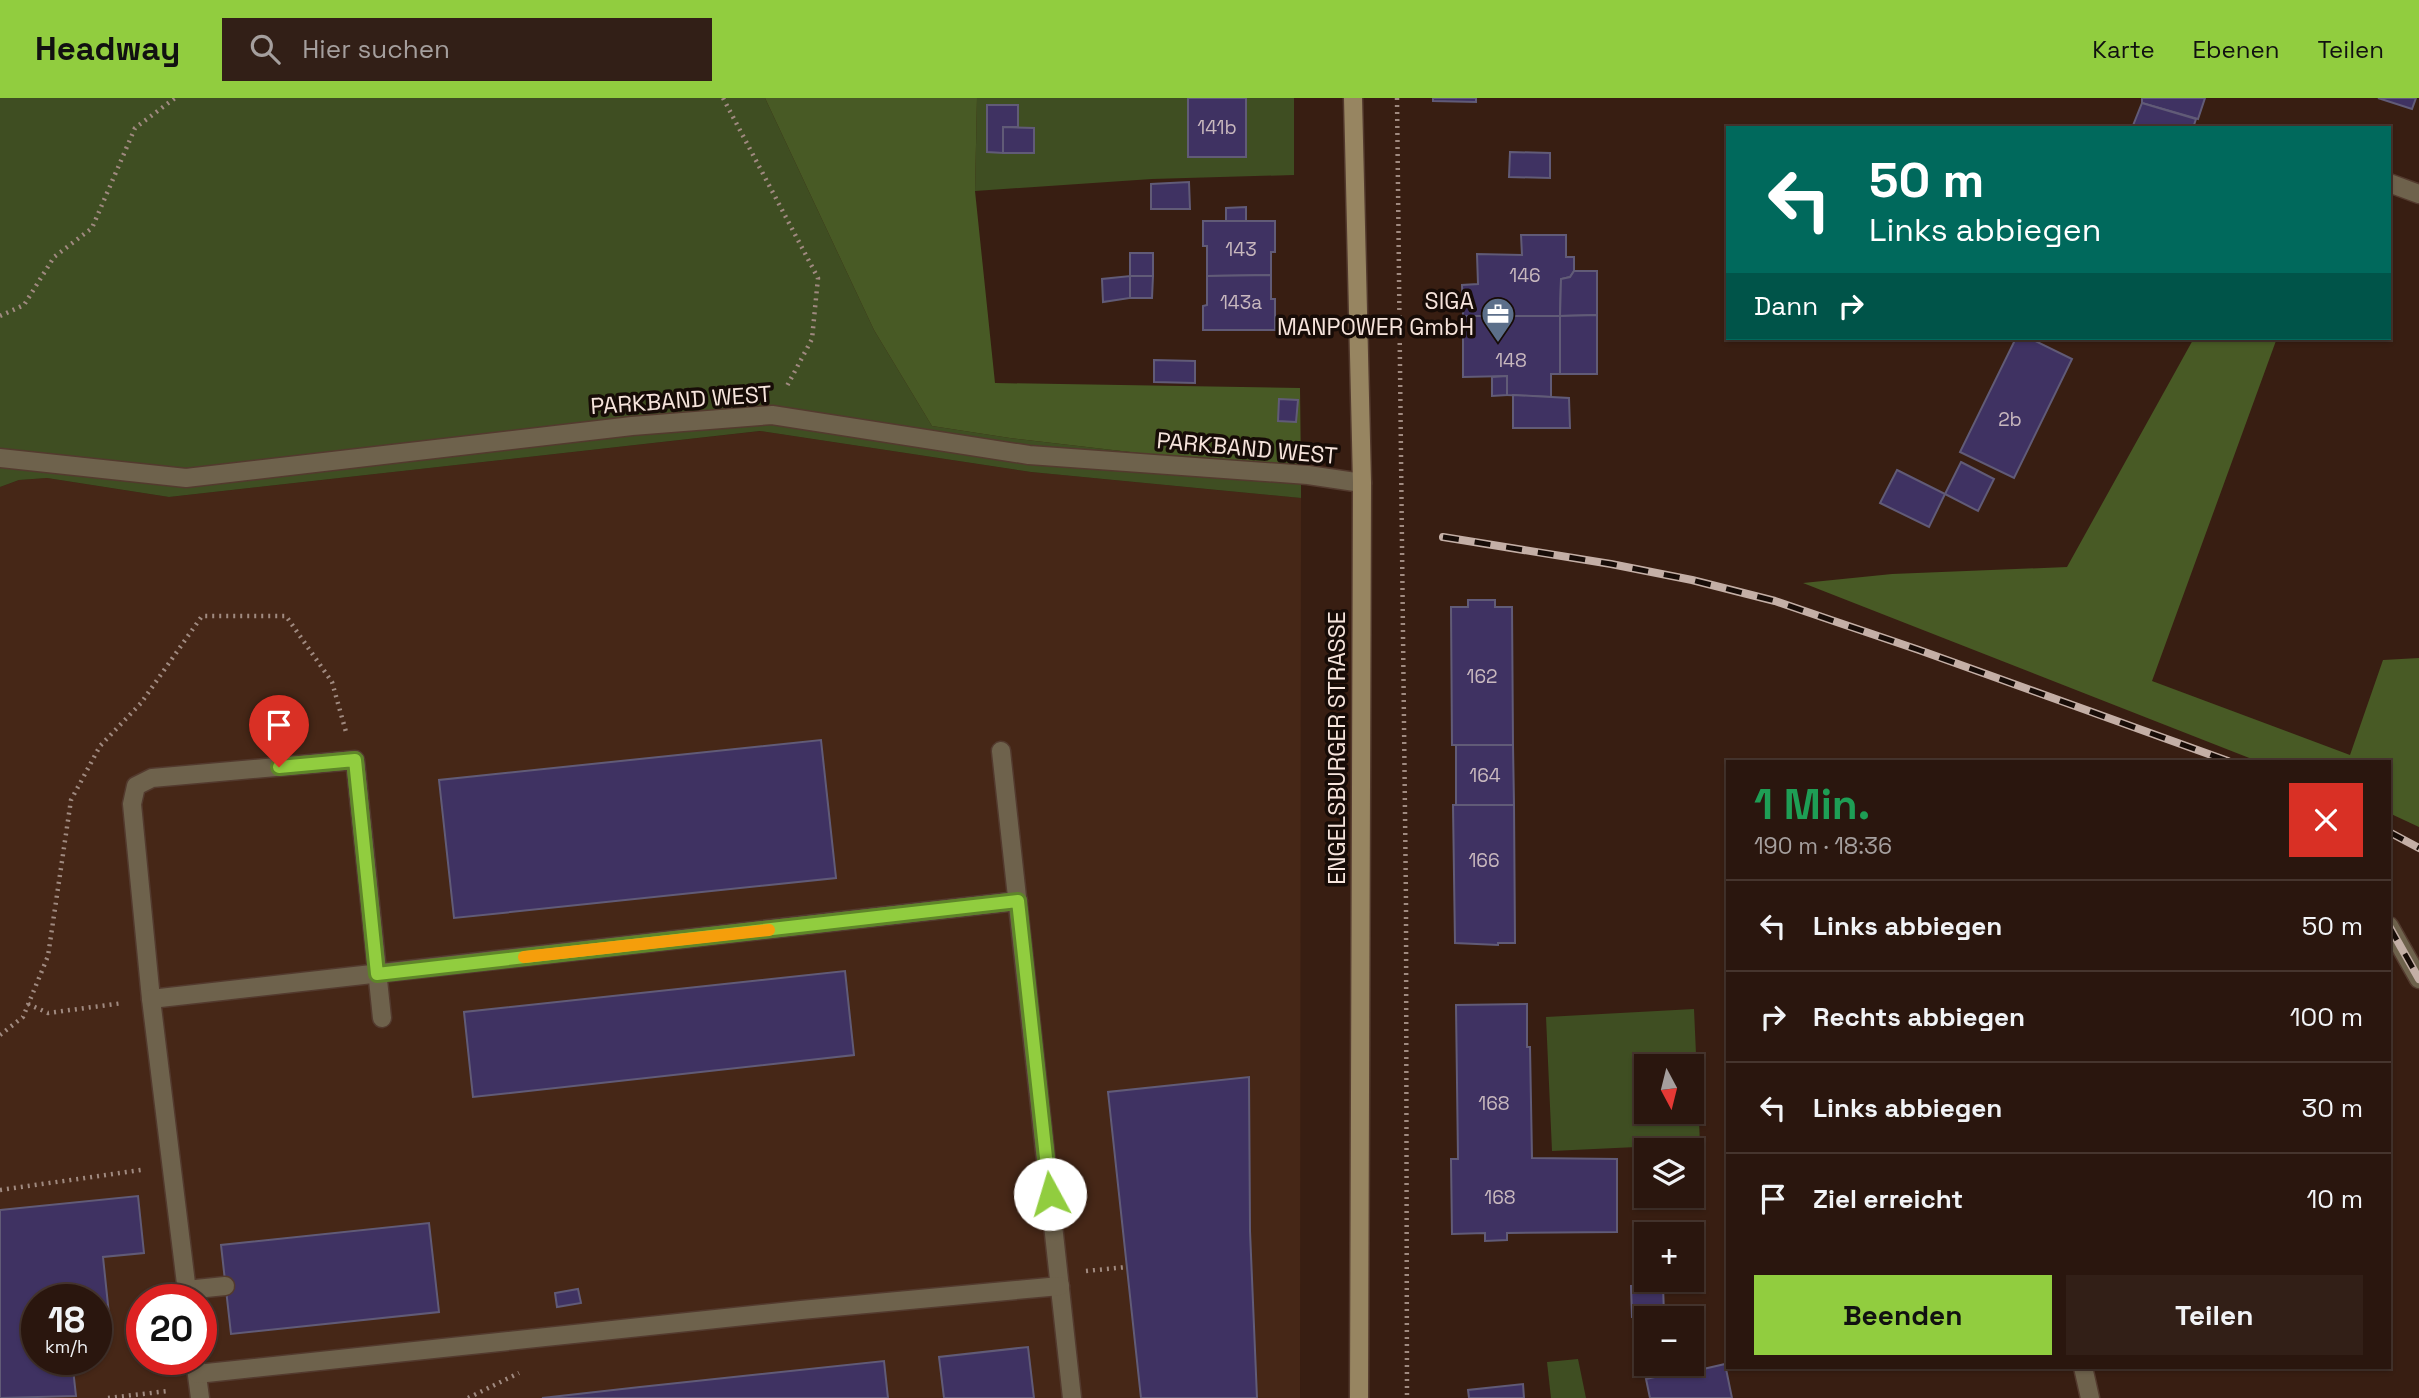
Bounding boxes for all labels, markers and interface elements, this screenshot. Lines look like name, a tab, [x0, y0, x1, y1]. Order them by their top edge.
search box	[222, 18, 712, 81]
text: Headway	[35, 28, 180, 70]
icon: search	[246, 30, 284, 68]
text: Hier suchen	[302, 32, 450, 66]
text: Karte	[2092, 34, 2155, 65]
text: Ebenen	[2193, 34, 2279, 65]
text: Teilen	[2317, 34, 2384, 65]
house number: 141b	[1197, 115, 1237, 140]
text: 50 m	[1869, 149, 1984, 211]
icon: left	[1754, 154, 1845, 245]
text: Links abbiegen	[1869, 210, 2101, 250]
house number: 143	[1225, 237, 1257, 262]
house number: 146	[1509, 263, 1541, 288]
place label: SIGA MANPOWER GmbH	[1277, 286, 1474, 342]
icon: right	[1832, 287, 1870, 325]
text: Dann	[1754, 289, 1818, 323]
house number: 143a	[1220, 290, 1262, 315]
office icon: SIGA MANPOWER GmbH	[1479, 295, 1517, 344]
house number: 148	[1495, 348, 1527, 373]
street label: PARKBAND WEST	[589, 379, 773, 421]
house number: 2b	[1998, 407, 2022, 432]
street label: PARKBAND WEST	[1155, 425, 1339, 471]
street label: ENGELSBURGER STRASSE	[1322, 611, 1352, 885]
house number: 162	[1467, 664, 1497, 689]
pin	[249, 695, 309, 767]
icon: arrive	[260, 706, 298, 744]
house number: 164	[1469, 763, 1501, 788]
text: 1 Min.	[1754, 778, 1870, 831]
button: close	[2289, 783, 2363, 857]
text: 190 m · 18:36	[1754, 831, 1892, 861]
house number: 166	[1468, 848, 1500, 873]
icon: left	[1754, 907, 1792, 945]
text: Links abbiegen	[1813, 909, 2002, 943]
text: 50 m	[2302, 909, 2363, 943]
icon: right	[1754, 998, 1792, 1036]
text: Rechts abbiegen	[1813, 1000, 2025, 1034]
text: 100 m	[2290, 1000, 2363, 1034]
north arrow	[1634, 1054, 1704, 1124]
map controls	[1634, 1054, 1704, 1376]
icon: left	[1754, 1089, 1792, 1127]
house number: 168	[1478, 1091, 1510, 1116]
text: Links abbiegen	[1813, 1091, 2002, 1125]
text: 30 m	[2302, 1091, 2363, 1125]
button: layers	[1634, 1138, 1704, 1208]
position arrow	[1013, 1157, 1087, 1231]
icon: arrive	[1754, 1180, 1792, 1218]
text: Ziel erreicht	[1813, 1182, 1963, 1216]
text: 10 m	[2306, 1182, 2363, 1216]
house number: 168	[1484, 1185, 1516, 1210]
button: +	[1634, 1222, 1704, 1292]
button: Beenden	[1754, 1275, 2052, 1355]
button: Teilen	[2066, 1275, 2363, 1355]
speed limit sign: 20	[126, 1284, 217, 1375]
text: 18	[48, 1298, 85, 1342]
button: −	[1634, 1306, 1704, 1376]
text: km/h	[45, 1335, 88, 1358]

